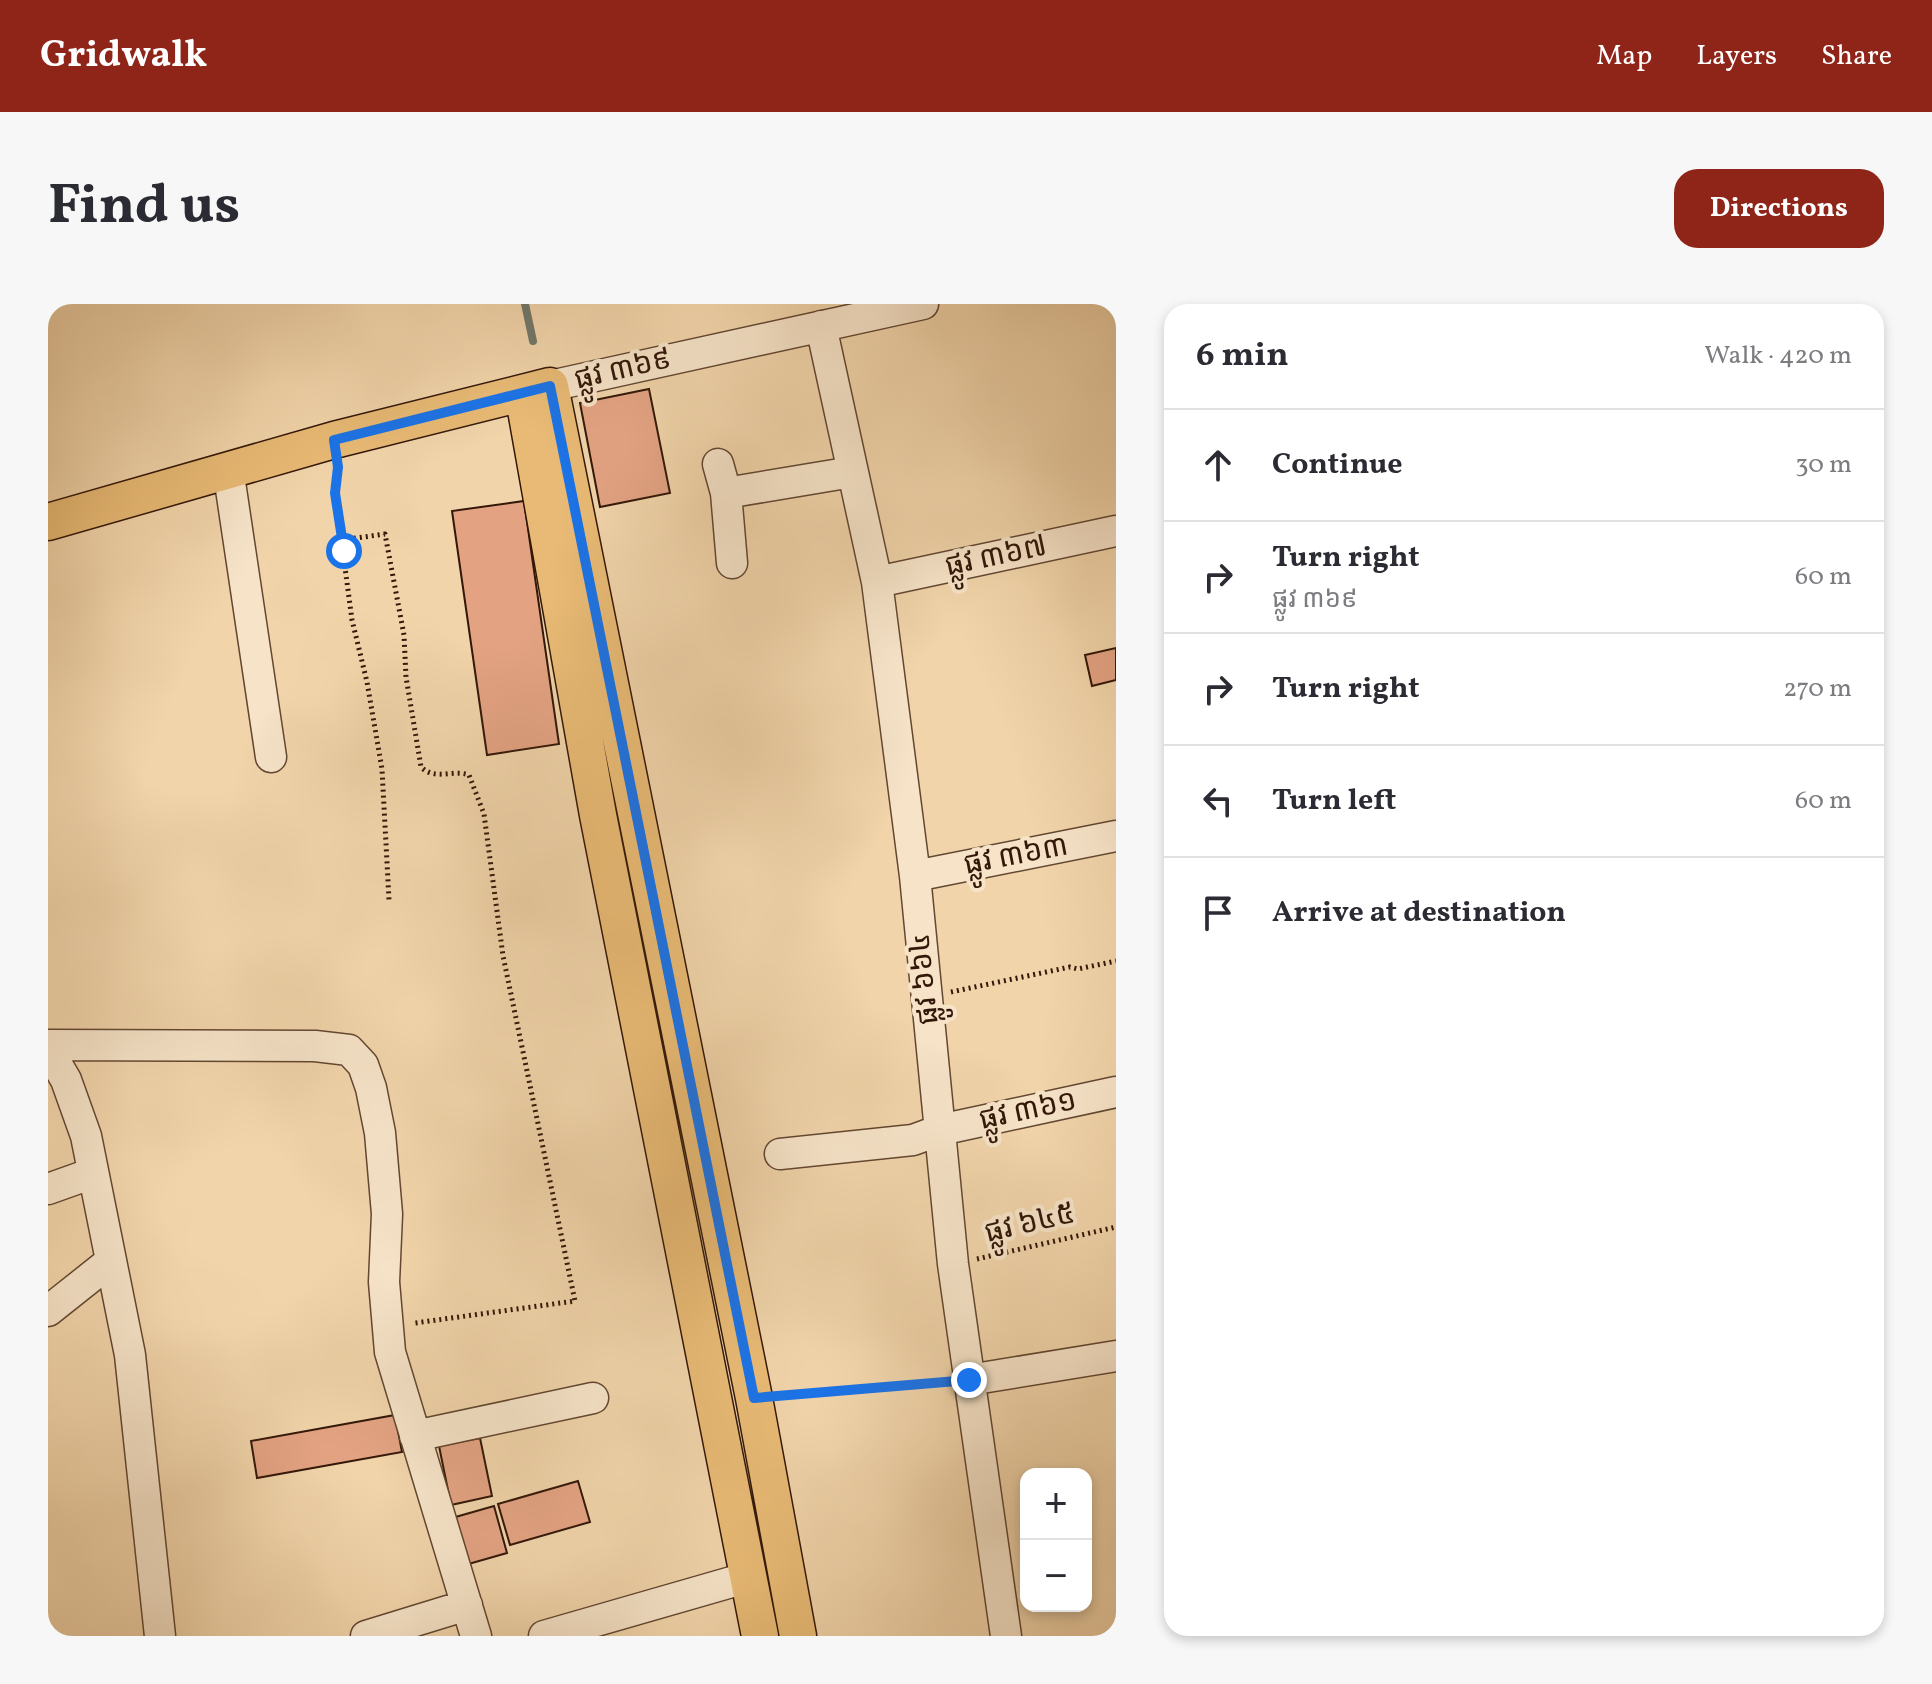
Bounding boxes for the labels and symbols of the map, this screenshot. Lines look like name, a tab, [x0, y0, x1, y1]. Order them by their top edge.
street label: ផ្លូវ ៣៦៩	[570, 338, 676, 404]
street label: ផ្លូវ ៣៦៧	[941, 526, 1051, 591]
route start	[326, 533, 362, 569]
street label: ផ្លូវ ៣៦៣	[960, 825, 1072, 890]
street label: ផ្លូវ ៦៦៤	[899, 931, 954, 1027]
street label: ផ្លូវ ៣៦១	[975, 1080, 1081, 1145]
street label: ផ្លូវ ៦៤៥	[980, 1193, 1080, 1258]
route end	[951, 1362, 987, 1398]

